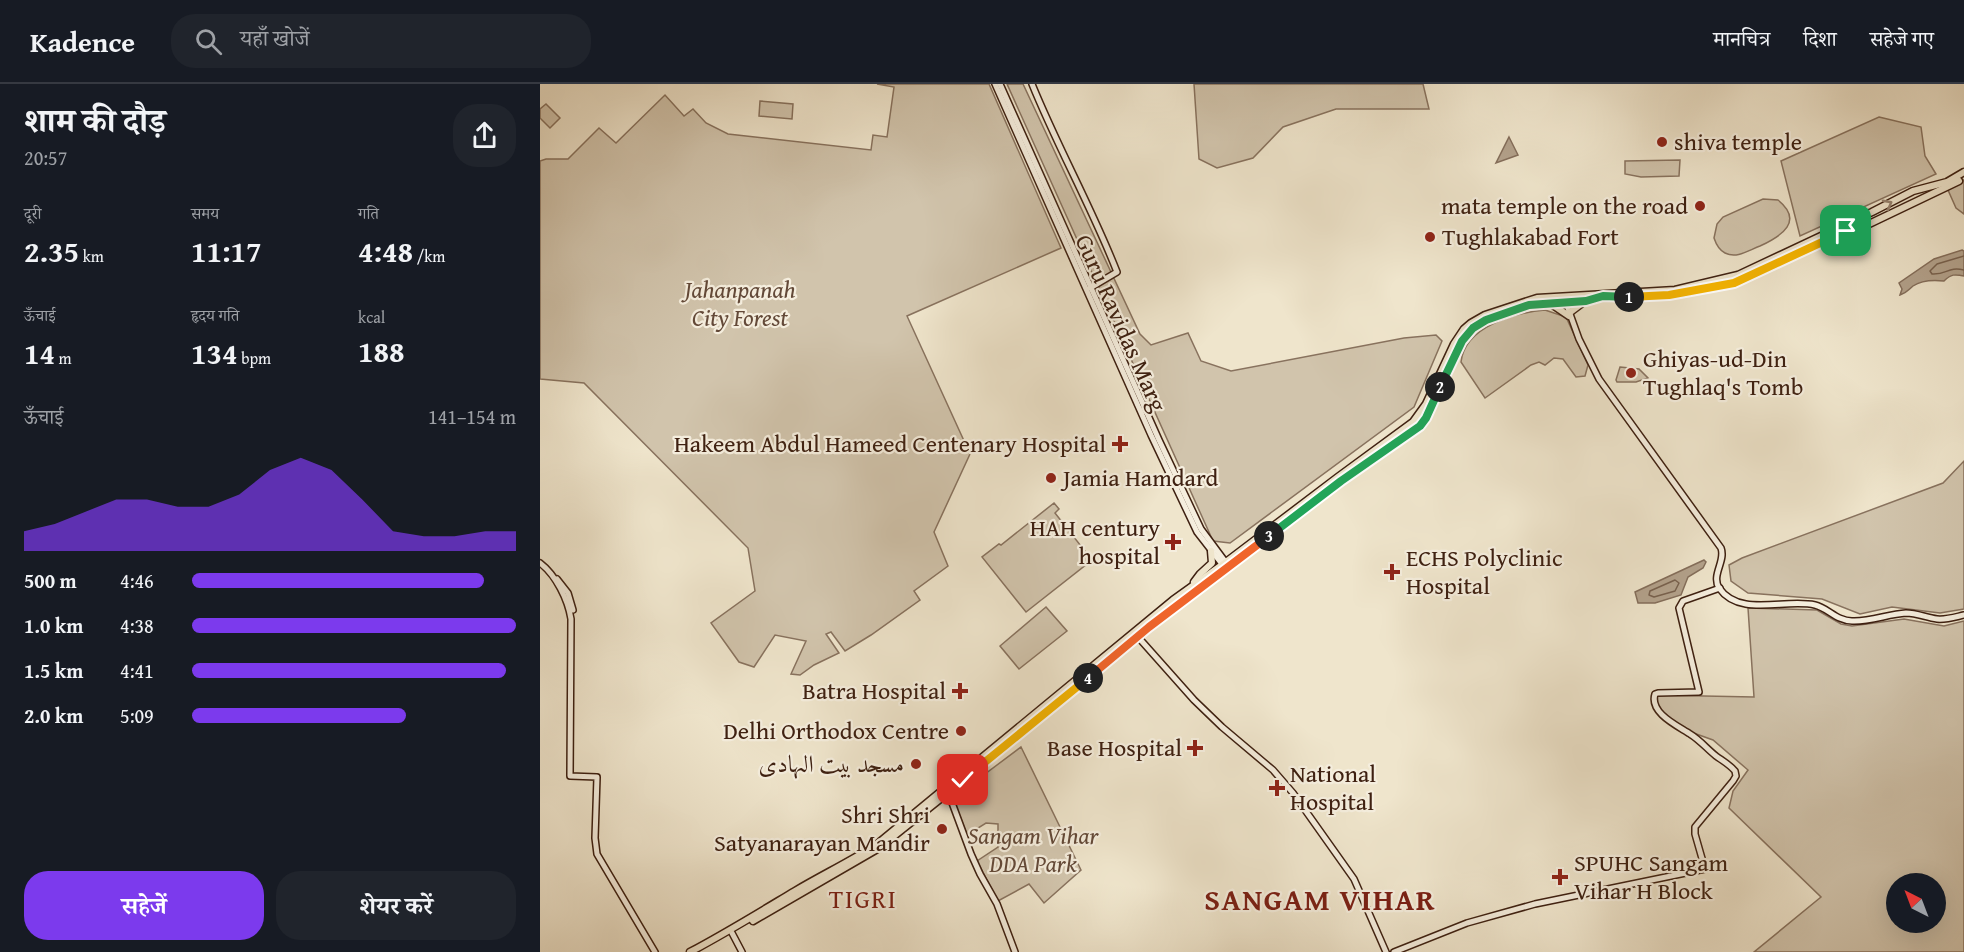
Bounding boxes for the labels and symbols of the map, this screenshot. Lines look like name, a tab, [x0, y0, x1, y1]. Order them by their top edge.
place label: shiva temple	[1674, 124, 1802, 159]
marker: shiva temple	[1655, 135, 1669, 149]
place label: mata temple on the road	[1441, 188, 1688, 223]
marker: mata temple on the road	[1693, 199, 1707, 213]
one-way arrow	[1881, 200, 1892, 211]
pin	[1820, 205, 1871, 256]
place label: Tughlakabad Fort	[1442, 219, 1619, 254]
street label: Guru Ravidas Marg	[1067, 229, 1176, 417]
marker: Tughlakabad Fort	[1423, 230, 1437, 244]
park label: Jahanpanah City Forest	[680, 272, 796, 335]
pin: 1	[1614, 282, 1644, 312]
place label: Ghiyas-ud-Din Tughlaq's Tomb	[1643, 341, 1803, 404]
marker: Ghiyas-ud-Din Tughlaq's Tomb	[1624, 366, 1638, 380]
pin: 2	[1425, 372, 1455, 402]
place label: Hakeem Abdul Hameed Centenary Hospital	[674, 426, 1106, 461]
marker: Hakeem Abdul Hameed Centenary Hospital	[1111, 435, 1129, 453]
place label: Jamia Hamdard	[1060, 460, 1219, 495]
marker: Jamia Hamdard	[1044, 471, 1058, 485]
place label: HAH century hospital	[1030, 510, 1160, 573]
pin: 3	[1254, 521, 1284, 551]
marker: HAH century hospital	[1164, 533, 1182, 551]
place label: ECHS Polyclinic Hospital	[1406, 540, 1563, 603]
marker: ECHS Polyclinic Hospital	[1383, 563, 1401, 581]
pin: 4	[1073, 663, 1103, 693]
place label: Batra Hospital	[802, 673, 946, 708]
marker: Batra Hospital	[951, 682, 969, 700]
place label: Delhi Orthodox Centre	[723, 713, 949, 748]
marker: Delhi Orthodox Centre	[954, 724, 968, 738]
place label: Base Hospital	[1047, 730, 1182, 765]
marker: Base Hospital	[1186, 739, 1204, 757]
place label: مسجد بیت الہادی	[759, 746, 904, 781]
pin	[937, 754, 988, 805]
place label: National Hospital	[1290, 756, 1376, 819]
marker: مسجد بیت الہادی	[909, 757, 923, 771]
marker: National Hospital	[1268, 779, 1286, 797]
place label: Shri Shri Satyanarayan Mandir	[714, 797, 930, 860]
park label: Sangam Vihar DDA Park	[968, 818, 1100, 881]
marker: Shri Shri Satyanarayan Mandir	[935, 822, 949, 836]
place label: SPUHC Sangam Vihar H Block	[1574, 845, 1729, 908]
marker: SPUHC Sangam Vihar H Block	[1551, 868, 1569, 886]
north arrow	[1886, 873, 1946, 933]
district label: SANGAM VIHAR	[1204, 877, 1436, 921]
district label: TIGRI	[829, 879, 897, 918]

